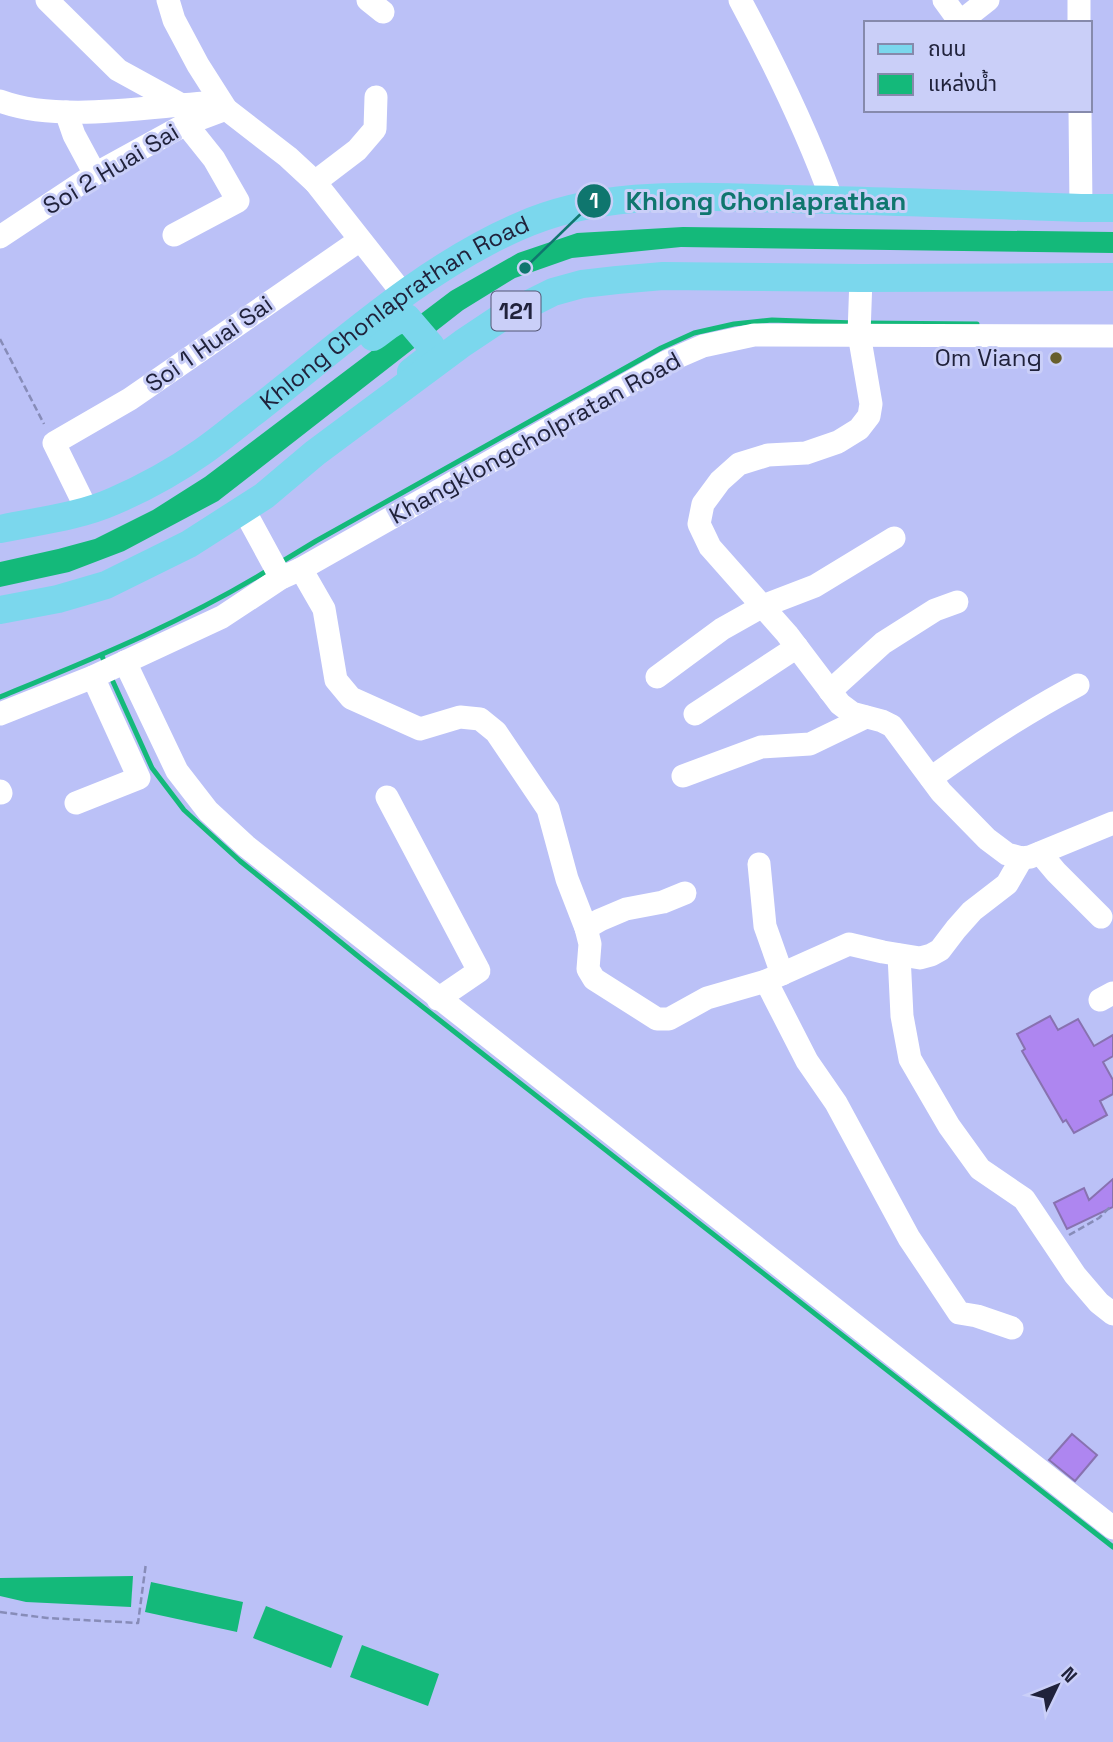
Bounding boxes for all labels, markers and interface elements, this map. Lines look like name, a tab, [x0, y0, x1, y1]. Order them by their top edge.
legend	[864, 21, 1092, 112]
text: ถนน	[928, 35, 966, 62]
text: แหล่งน้ำ	[928, 69, 997, 97]
street label: Soi 2 Huai Sai	[37, 116, 184, 221]
callout: Khlong Chonlaprathan	[577, 177, 920, 224]
text: Khlong Chonlaprathan	[626, 184, 906, 218]
text: 1	[589, 187, 599, 214]
street label: Khlong Chonlaprathan Road	[253, 208, 534, 417]
street label: Soi 1 Huai Sai	[139, 288, 278, 399]
road number: 121	[491, 292, 540, 330]
place label: Om Viang	[935, 342, 1042, 373]
street label: Khangklongcholpratan Road	[384, 344, 686, 531]
marker: Om Viang	[1048, 350, 1064, 366]
north arrow	[1022, 1651, 1092, 1721]
text: N	[1056, 1662, 1083, 1688]

